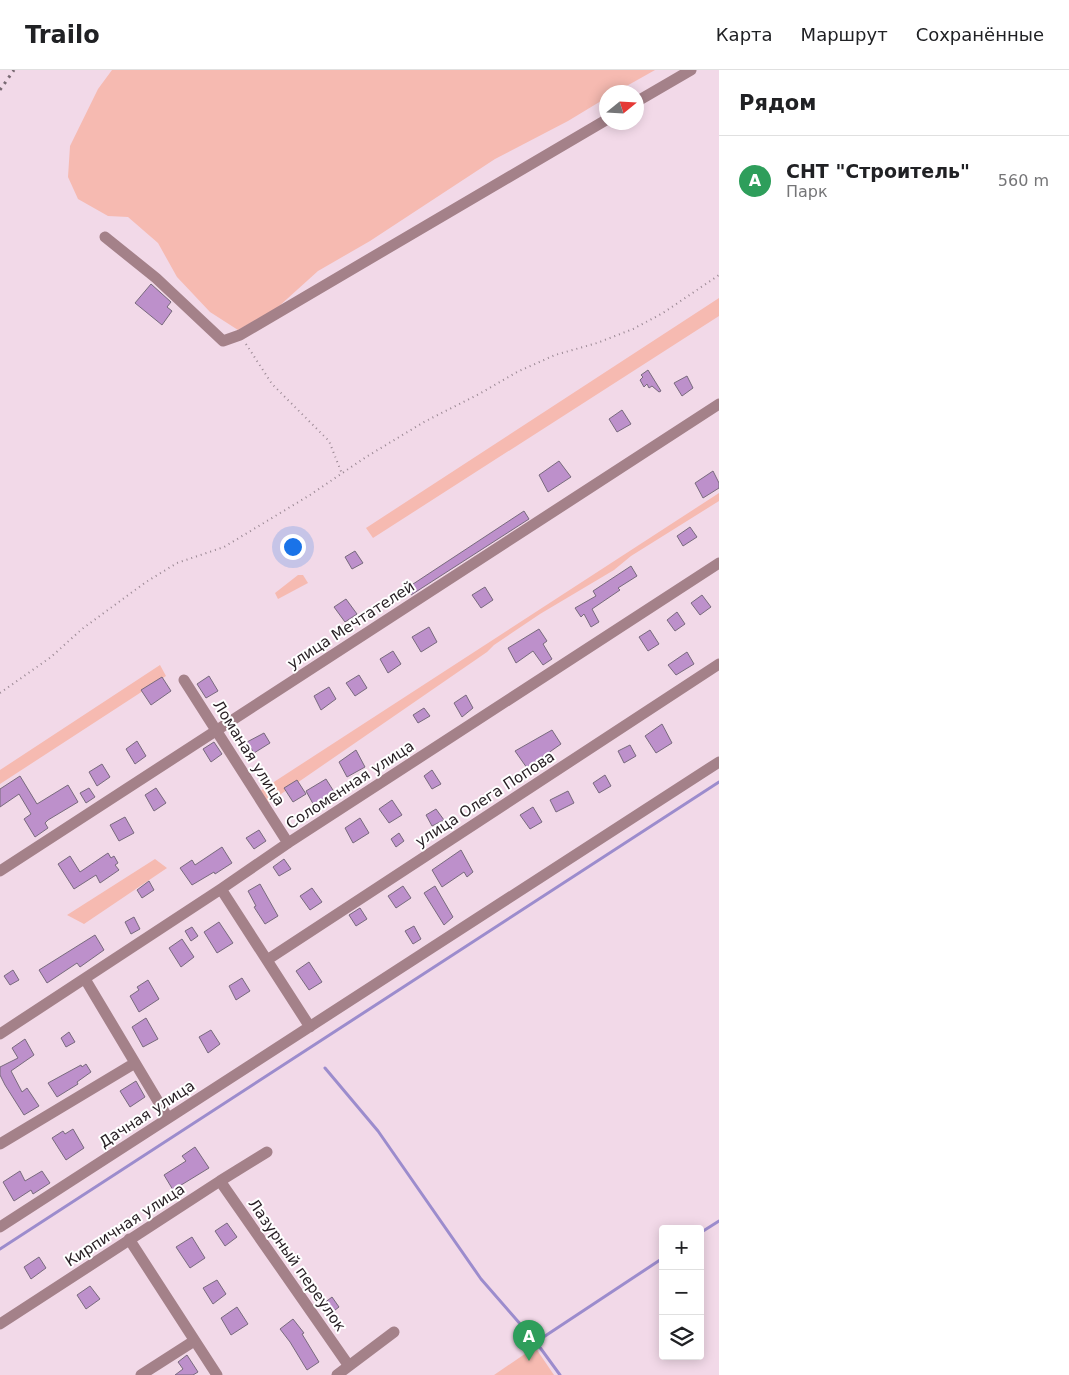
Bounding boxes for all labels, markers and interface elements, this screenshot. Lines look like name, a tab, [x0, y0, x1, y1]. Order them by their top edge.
text: Trailo	[25, 21, 100, 49]
text: Карта	[716, 24, 773, 45]
text: Маршрут	[801, 24, 888, 45]
text: Сохранённые	[916, 24, 1044, 45]
north arrow	[599, 85, 644, 130]
text: Рядом	[739, 91, 816, 115]
text: СНТ "Строитель"	[786, 160, 970, 182]
text: A	[749, 171, 761, 190]
text: 560 m	[998, 171, 1049, 190]
text: Парк	[786, 182, 828, 201]
your location	[280, 534, 306, 560]
street label: улица Мечтателей	[284, 577, 418, 673]
street label: Ломаная улица	[209, 697, 289, 809]
street label: Соломенная улица	[283, 737, 417, 833]
street label: улица Олега Попова	[412, 747, 558, 851]
street label: Дачная улица	[96, 1076, 198, 1152]
street label: Кирпичная улица	[62, 1180, 188, 1270]
street label: Лазурный переулок	[244, 1195, 350, 1335]
map controls	[659, 1225, 704, 1360]
button: +	[659, 1225, 704, 1270]
button: −	[659, 1270, 704, 1315]
button: layers	[659, 1315, 704, 1360]
pin: A	[513, 1320, 545, 1361]

